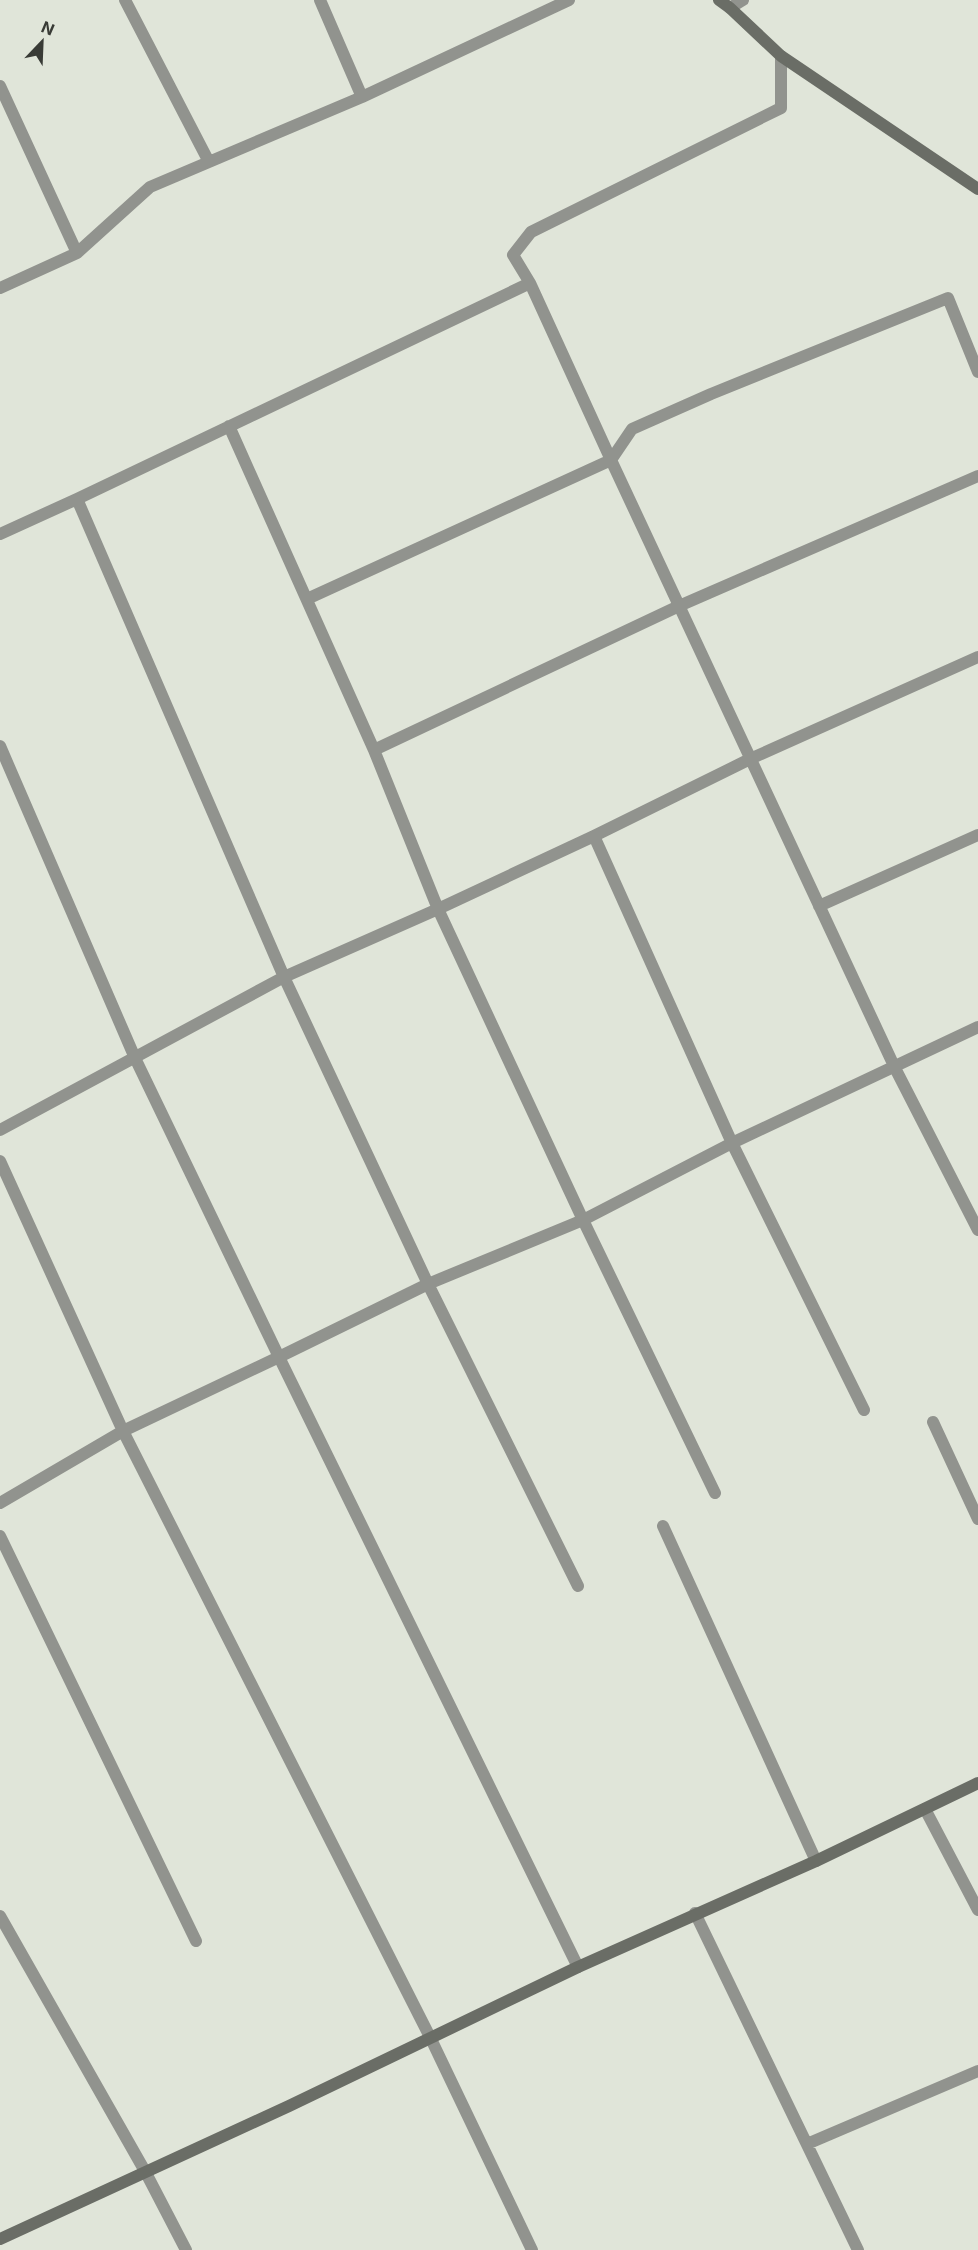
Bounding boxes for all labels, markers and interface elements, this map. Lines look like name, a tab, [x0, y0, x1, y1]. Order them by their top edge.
north arrow	[12, 12, 72, 72]
text: N	[38, 17, 57, 40]

